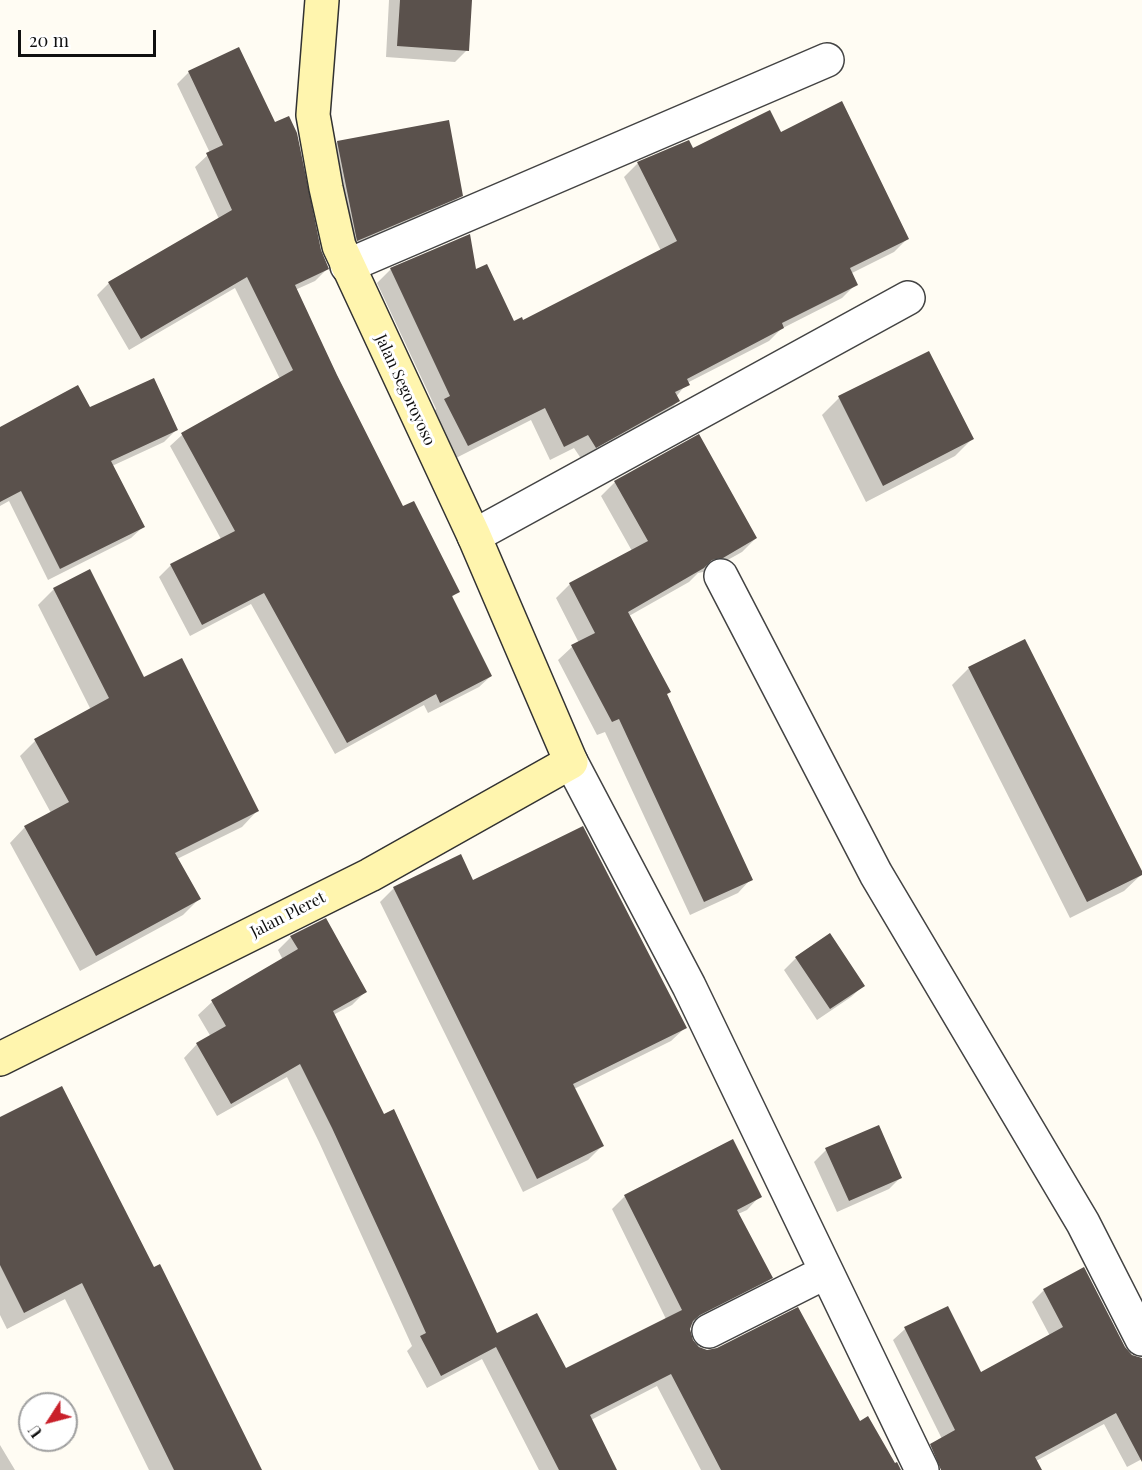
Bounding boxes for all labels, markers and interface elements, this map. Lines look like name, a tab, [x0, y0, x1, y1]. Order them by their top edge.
scale bar	[21, 18, 159, 56]
text: 20 m	[29, 28, 69, 52]
street label: Jalan Segoroyoso	[371, 331, 439, 449]
street label: Jalan Pleret	[247, 888, 329, 942]
north arrow	[18, 1392, 78, 1452]
text: U	[23, 1421, 46, 1442]

